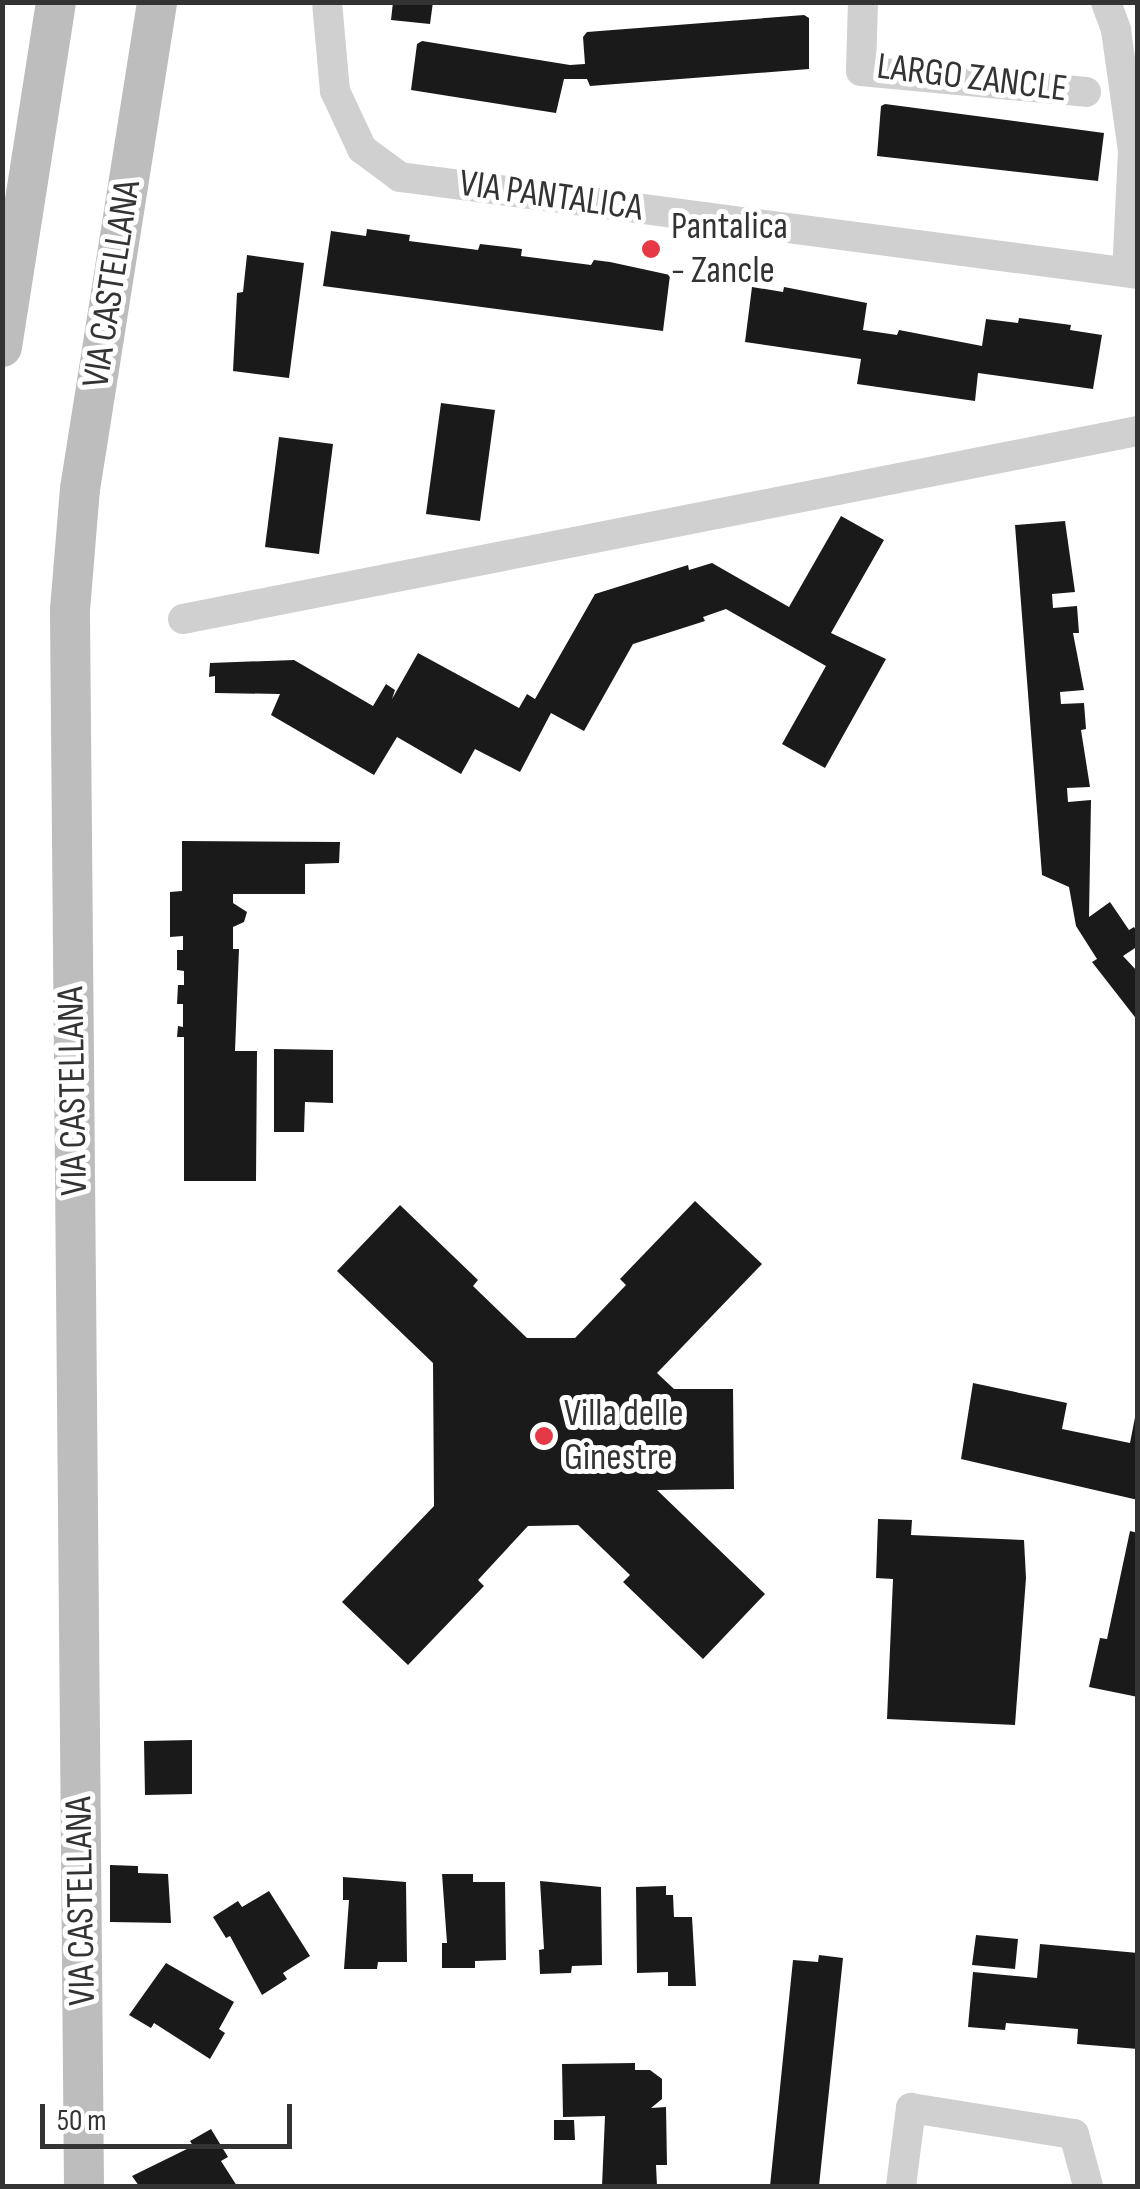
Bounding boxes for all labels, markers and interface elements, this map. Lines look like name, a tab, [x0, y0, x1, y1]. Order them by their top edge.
street label: LARGO ZANCLE	[874, 44, 1070, 112]
street label: VIA PANTALICA	[456, 161, 646, 231]
street label: VIA CASTELLANA	[73, 177, 151, 391]
place label: Pantalica - Zancle	[671, 204, 788, 294]
marker: Pantalica - Zancle	[640, 238, 662, 260]
street label: VIA CASTELLANA	[48, 986, 98, 1196]
place label: Villa delle Ginestre	[564, 1391, 684, 1480]
marker: Villa delle Ginestre	[533, 1425, 555, 1447]
street label: VIA CASTELLANA	[56, 1796, 106, 2006]
scale bar	[45, 2084, 298, 2146]
text: 50 m	[57, 2103, 106, 2139]

